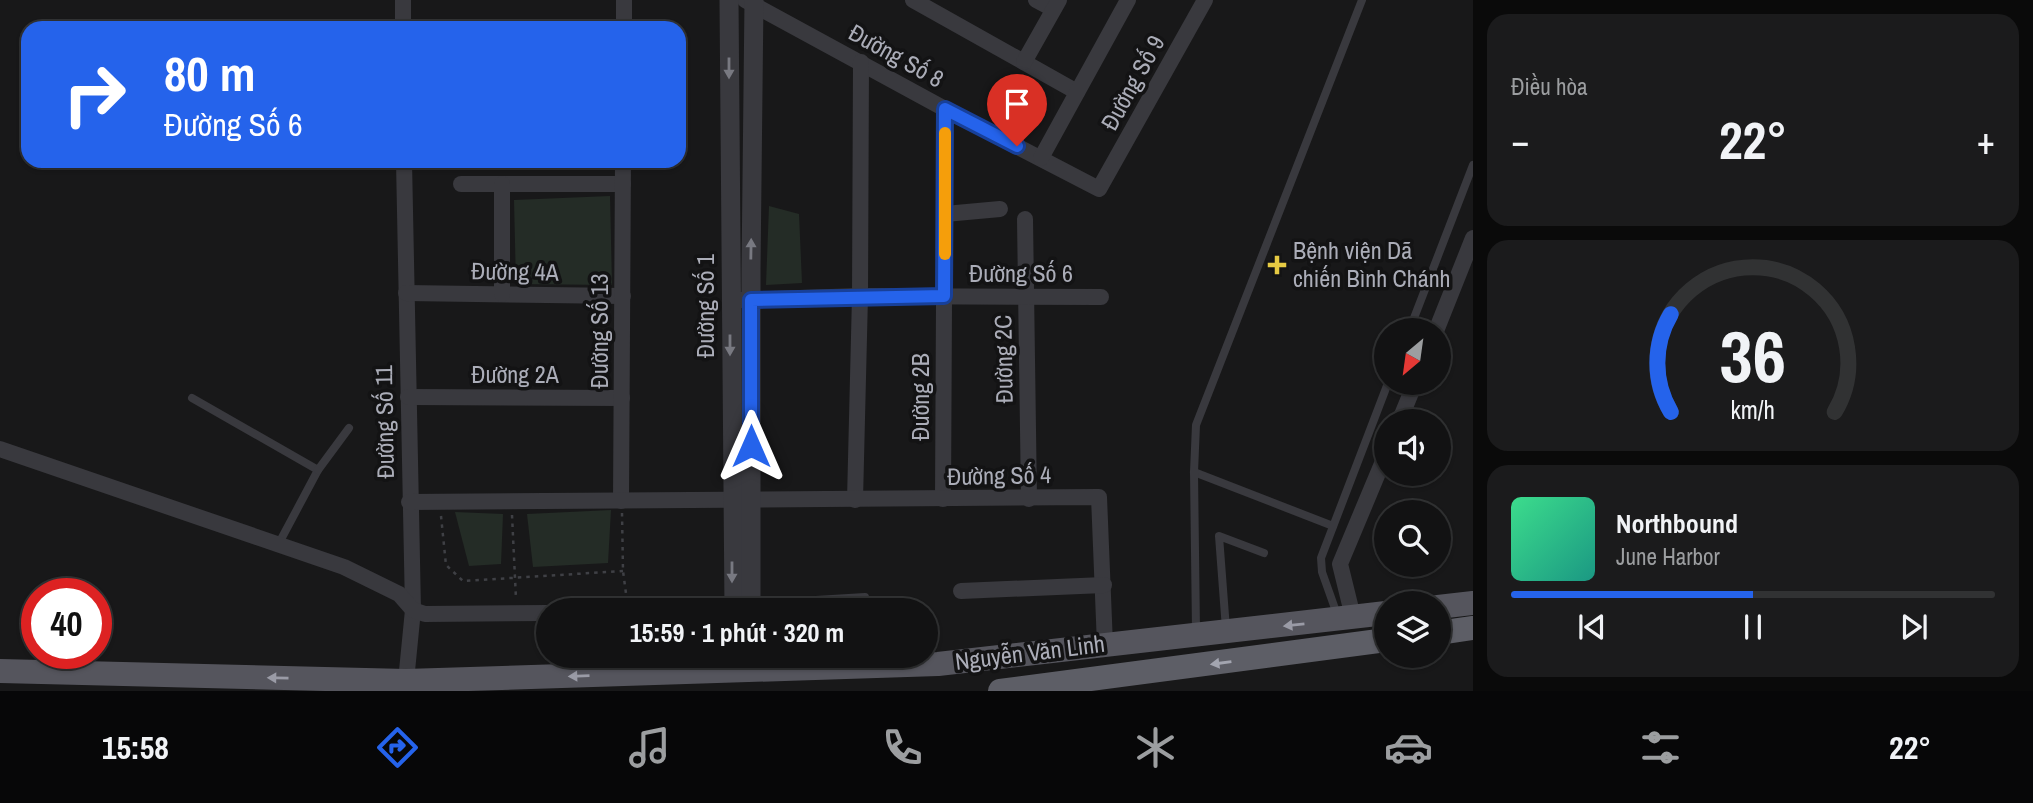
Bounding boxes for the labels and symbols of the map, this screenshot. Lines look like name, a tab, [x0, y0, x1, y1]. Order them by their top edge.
street label: Đường Số 8	[843, 16, 950, 94]
street label: Đường Số 9	[1093, 29, 1171, 136]
one-way arrow	[723, 57, 735, 79]
pin	[987, 74, 1047, 146]
place label: Bệnh viện Dã chiến Bình Chánh	[1293, 234, 1451, 294]
one-way arrow	[745, 237, 757, 259]
street label: Đường 4A	[471, 254, 560, 288]
street label: Đường Số 1	[689, 254, 721, 358]
marker: Bệnh viện Dã chiến Bình Chánh	[1267, 255, 1287, 275]
street label: Đường Số 6	[969, 257, 1073, 289]
street label: Đường Số 13	[583, 274, 615, 388]
street label: Đường 2C	[986, 314, 1020, 404]
north arrow	[1374, 318, 1451, 396]
one-way arrow	[724, 334, 736, 356]
street label: Đường 2B	[904, 353, 936, 441]
street label: Đường 2A	[471, 358, 560, 390]
street label: Đường Số 11	[367, 365, 401, 479]
position arrow	[714, 409, 788, 483]
street label: Đường Số 4	[947, 458, 1051, 492]
one-way arrow	[726, 561, 738, 583]
speed limit sign: 40	[21, 578, 112, 669]
one-way arrow	[1283, 619, 1305, 630]
street label: Nguyễn Văn Linh	[953, 627, 1107, 677]
one-way arrow	[1210, 657, 1232, 668]
one-way arrow	[568, 671, 590, 682]
one-way arrow	[267, 673, 289, 684]

